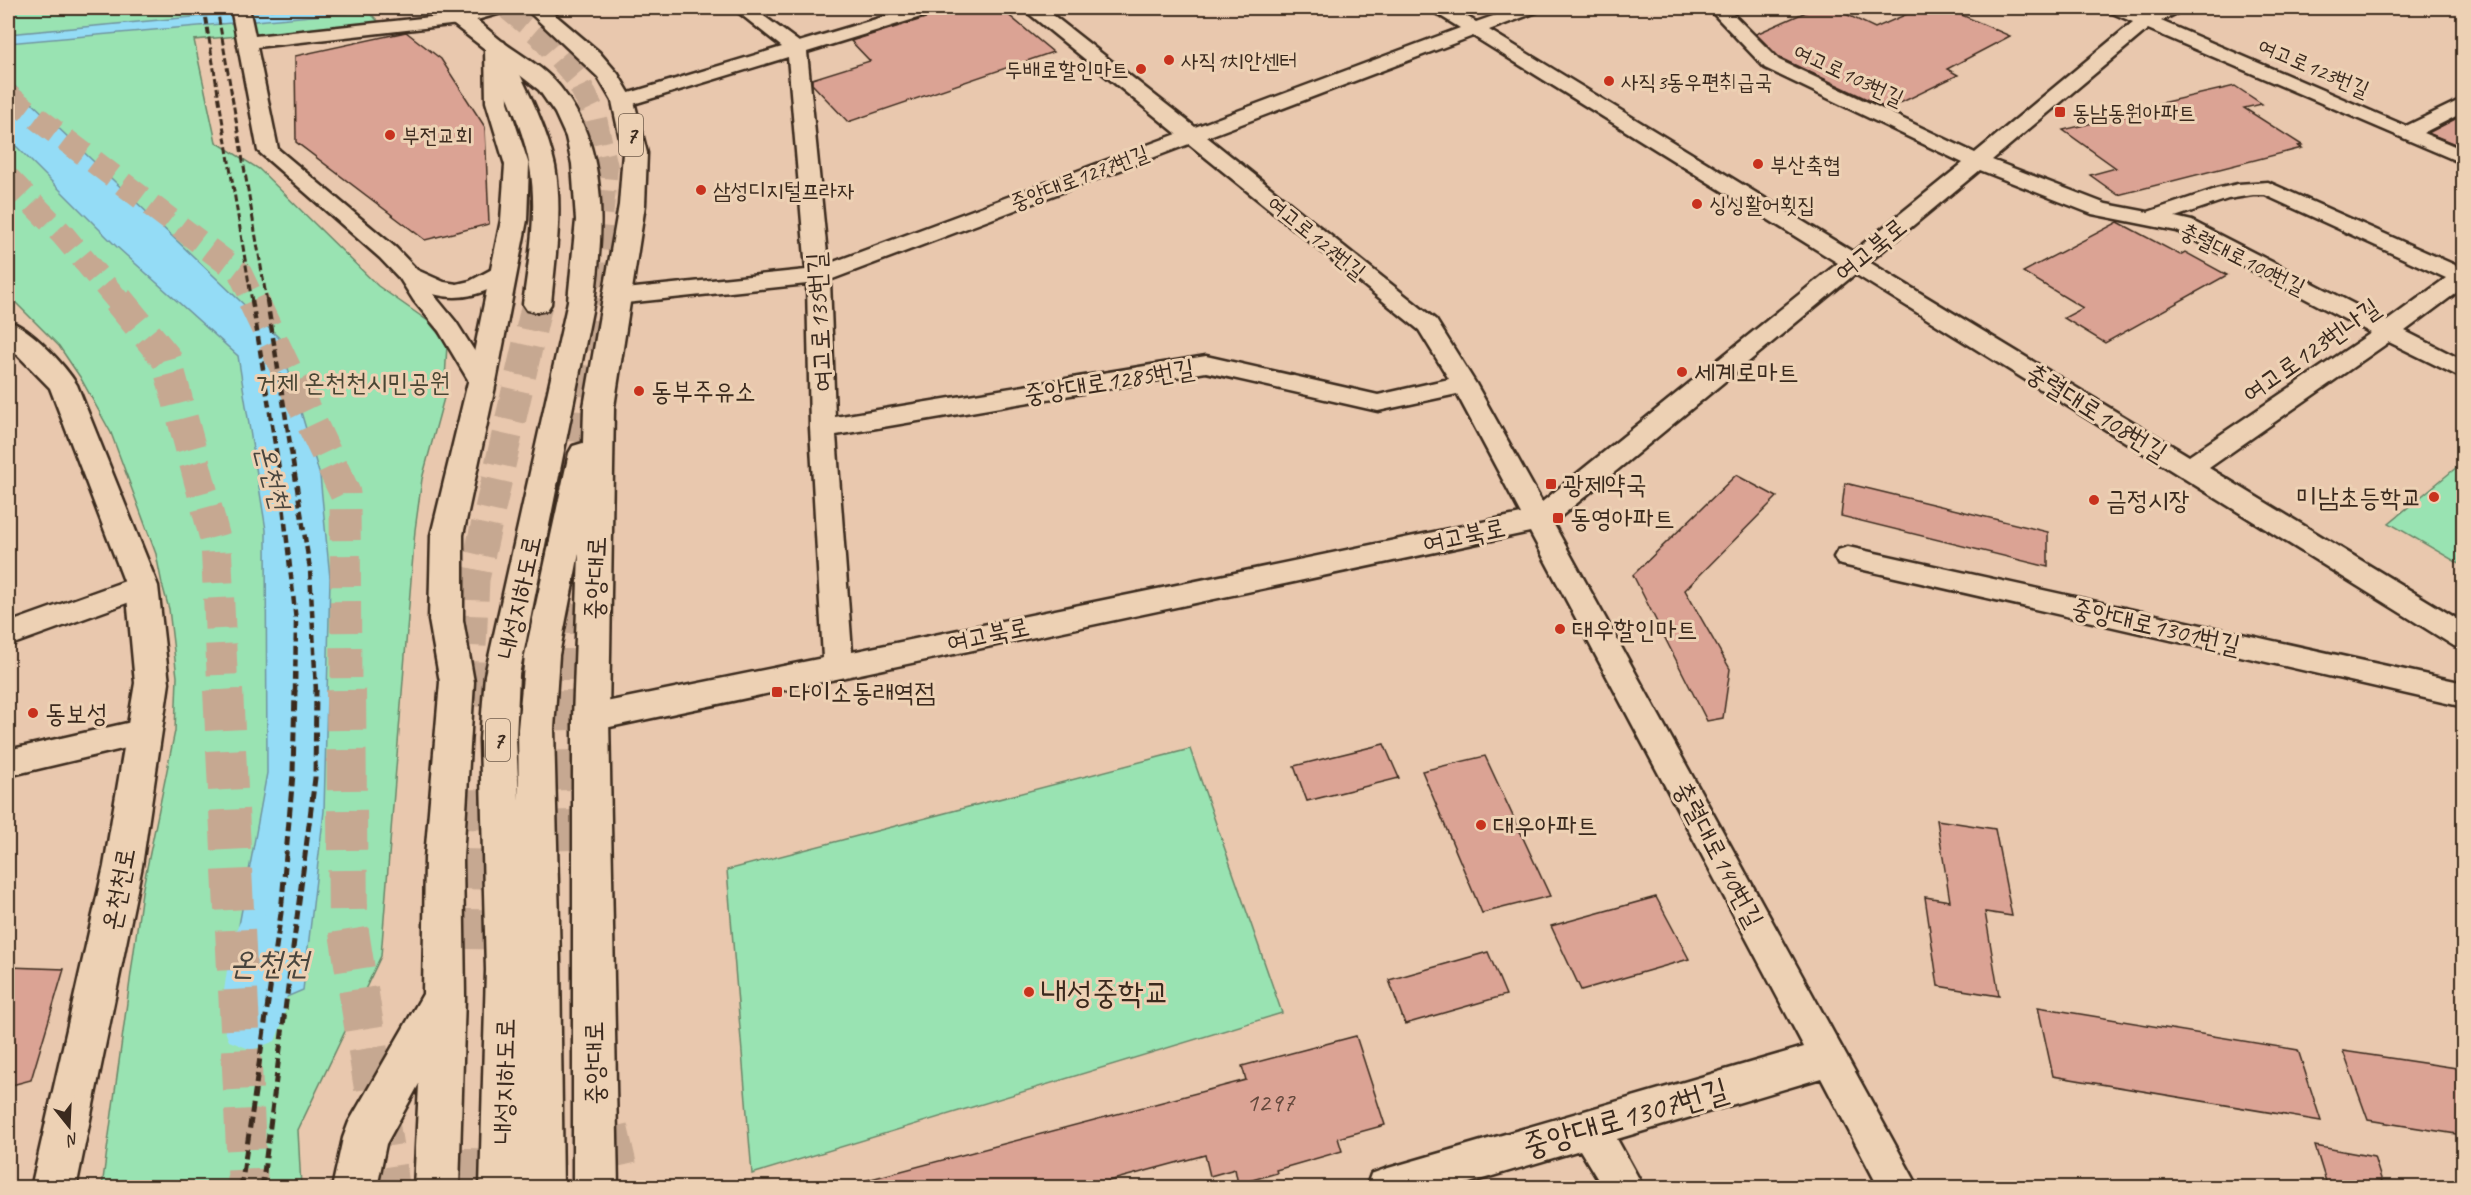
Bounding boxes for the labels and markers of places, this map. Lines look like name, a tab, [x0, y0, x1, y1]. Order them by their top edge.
place label: 사직1치안센터	[1181, 47, 1297, 75]
marker: 사직1치안센터	[1162, 53, 1176, 67]
place label: 두배로할인마트	[1005, 56, 1129, 84]
marker: 두배로할인마트	[1134, 62, 1148, 76]
place label: 사직3동우편취급국	[1621, 68, 1773, 96]
marker: 사직3동우편취급국	[1602, 74, 1616, 88]
place label: 동남동원아파트	[2072, 99, 2196, 127]
marker: 동남동원아파트	[2053, 105, 2067, 119]
place label: 부전교회	[402, 122, 473, 150]
marker: 부전교회	[383, 128, 397, 142]
place label: 부산축협	[1770, 151, 1841, 179]
marker: 부산축협	[1751, 157, 1765, 171]
place label: 삼성디지털프라자	[713, 177, 855, 205]
marker: 삼성디지털프라자	[694, 183, 708, 197]
place label: 싱싱활어횟집	[1709, 191, 1815, 219]
marker: 싱싱활어횟집	[1690, 197, 1704, 211]
place label: 세계로마트	[1694, 356, 1799, 389]
marker: 세계로마트	[1675, 365, 1689, 379]
place label: 동부주유소	[651, 375, 756, 408]
marker: 동부주유소	[632, 384, 646, 398]
place label: 광제약국	[1563, 468, 1647, 501]
marker: 광제약국	[1544, 477, 1558, 491]
place label: 미남초등학교	[2296, 481, 2422, 514]
place label: 금정시장	[2106, 484, 2190, 517]
marker: 미남초등학교	[2427, 490, 2441, 504]
marker: 금정시장	[2087, 493, 2101, 507]
place label: 동영아파트	[1570, 502, 1675, 535]
marker: 동영아파트	[1551, 511, 1565, 525]
place label: 대우할인마트	[1572, 613, 1698, 646]
marker: 대우할인마트	[1553, 622, 1567, 636]
place label: 다이소동래역점	[789, 676, 935, 709]
marker: 다이소동래역점	[770, 685, 784, 699]
place label: 동보성	[45, 697, 108, 730]
marker: 동보성	[26, 706, 40, 720]
place label: 대우아파트	[1493, 809, 1598, 842]
marker: 대우아파트	[1474, 818, 1488, 832]
place label: 내성중학교	[1041, 972, 1170, 1013]
marker: 내성중학교	[1022, 985, 1036, 999]

